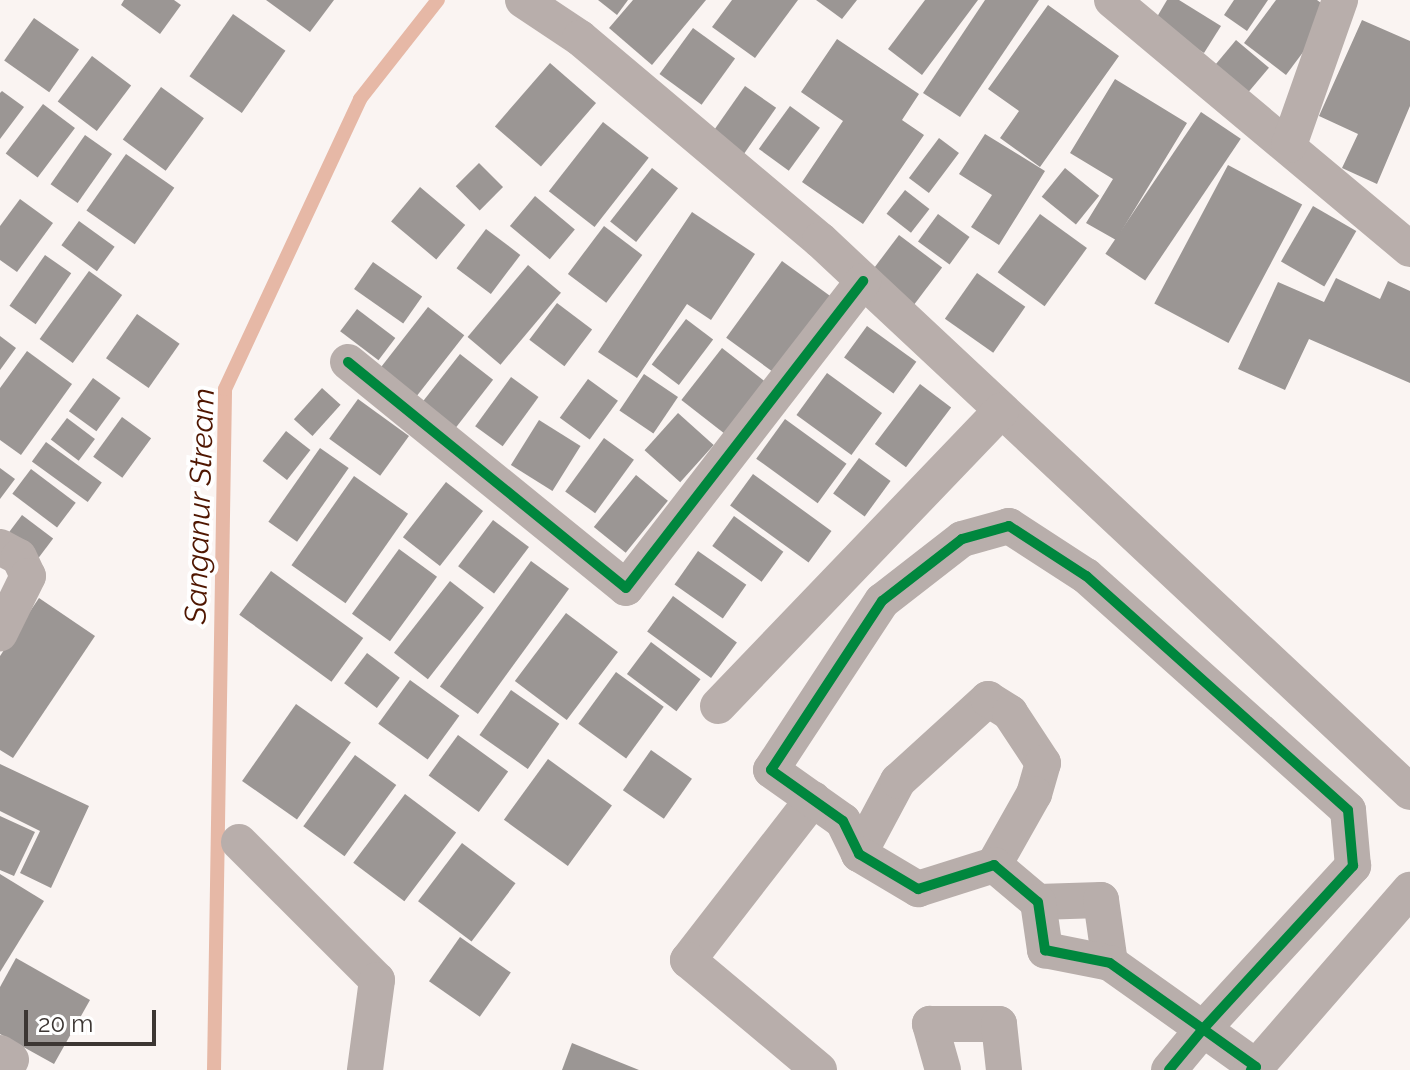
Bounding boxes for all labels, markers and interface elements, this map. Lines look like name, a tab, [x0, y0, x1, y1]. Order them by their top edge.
water label: Sanganur Stream	[178, 387, 222, 625]
scale bar	[28, 994, 160, 1044]
text: 20 m	[38, 1009, 93, 1038]

